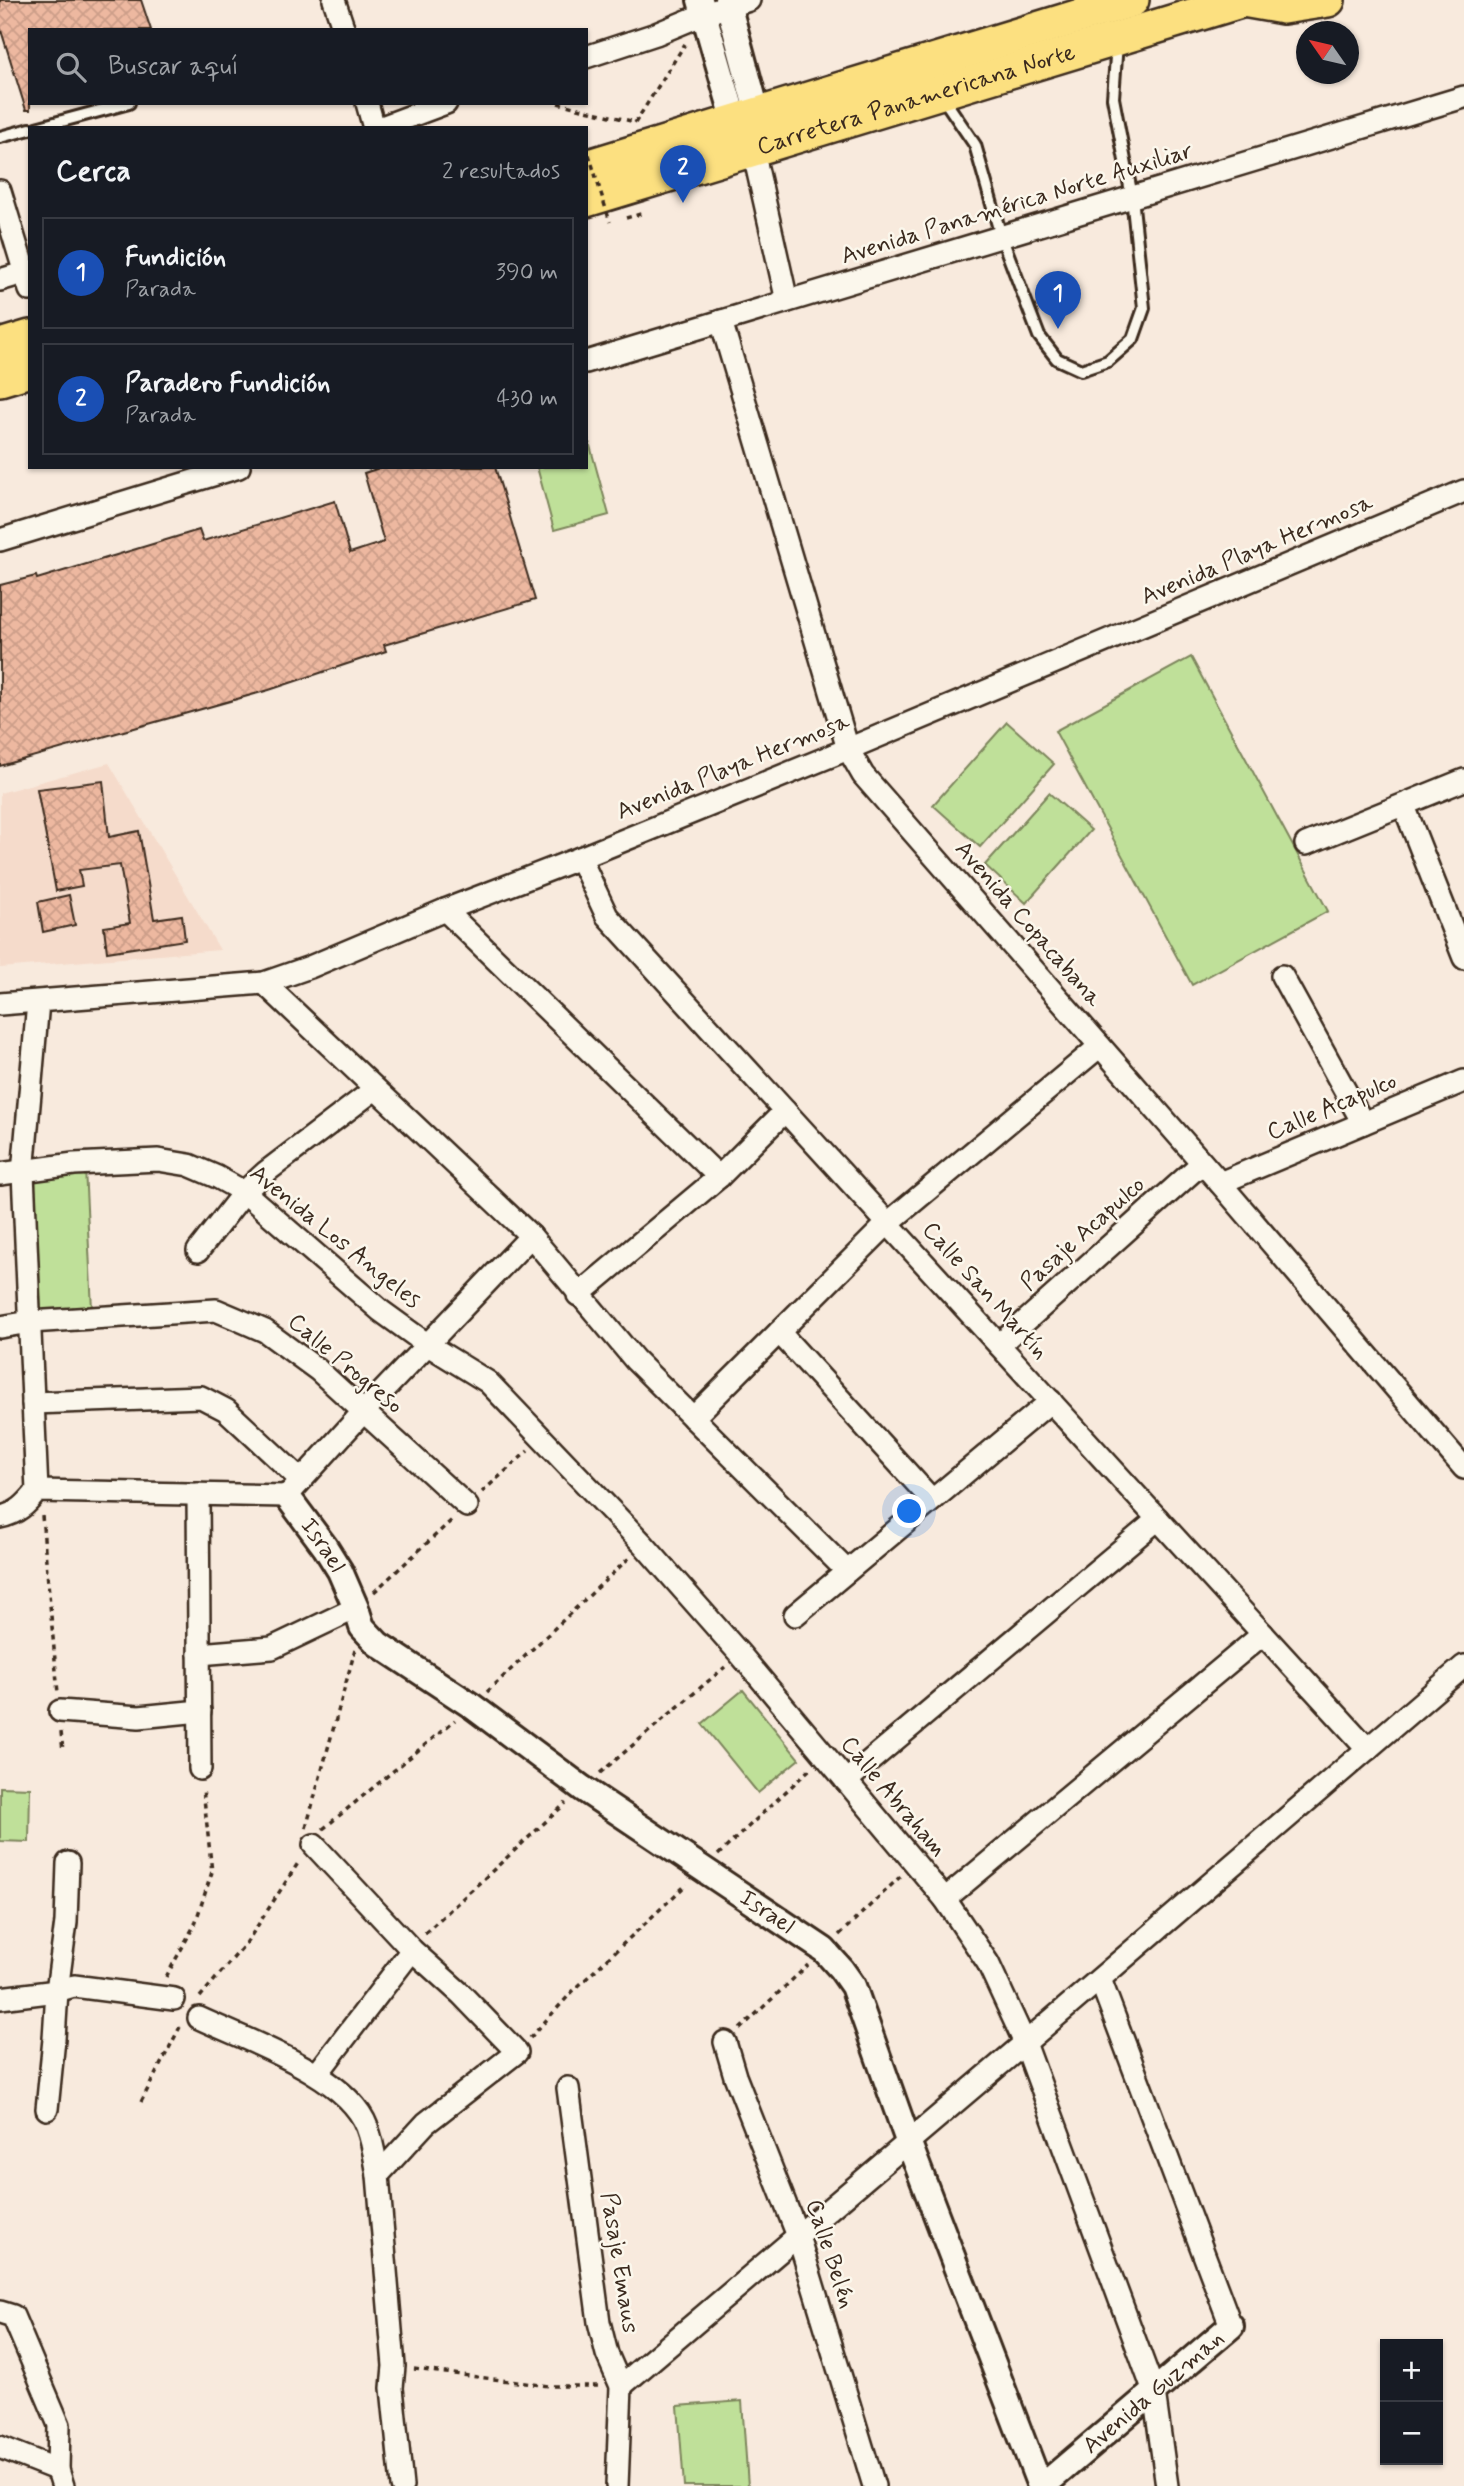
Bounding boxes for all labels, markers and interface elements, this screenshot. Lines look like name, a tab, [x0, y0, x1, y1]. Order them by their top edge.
north arrow	[1296, 21, 1359, 84]
search box	[28, 28, 588, 105]
street label: Carretera Panamericana Norte	[753, 37, 1079, 163]
icon: search	[52, 48, 90, 86]
text: Buscar aquí	[108, 50, 239, 84]
street label: Avenida Panamérica Norte Auxiliar	[837, 136, 1197, 272]
pin: 2	[660, 145, 706, 203]
text: Cerca	[56, 152, 131, 191]
text: 2 resultados	[442, 157, 560, 187]
text: Fundición	[125, 241, 226, 275]
text: 1	[76, 258, 86, 288]
text: 390 m	[496, 258, 558, 288]
pin: 1	[1035, 271, 1081, 329]
text: Parada	[125, 275, 196, 305]
text: Paradero Fundición	[125, 367, 330, 401]
text: 2	[75, 384, 87, 414]
text: 430 m	[497, 384, 558, 414]
text: Parada	[125, 401, 196, 431]
street label: Avenida Playa Hermosa	[1137, 487, 1378, 613]
street label: Avenida Playa Hermosa	[612, 706, 855, 828]
street label: Avenida Copacabana	[947, 835, 1109, 1014]
street label: Calle Acapulco	[1262, 1066, 1402, 1148]
street label: Avenida Los Angeles	[243, 1158, 427, 1316]
street label: Pasaje Acapulco	[1014, 1170, 1152, 1298]
street label: Calle San Martín	[915, 1215, 1055, 1367]
street label: Calle Progreso	[281, 1307, 409, 1421]
your location	[892, 1494, 926, 1528]
street label: Israel	[293, 1512, 353, 1578]
street label: Calle Abraham	[833, 1730, 953, 1864]
street label: Israel	[734, 1882, 801, 1941]
street label: Pasaje Emaus	[593, 2190, 645, 2336]
street label: Calle Belén	[798, 2195, 862, 2313]
street label: Avenida Guzman	[1076, 2323, 1231, 2461]
map controls	[1380, 2339, 1443, 2465]
button: +	[1380, 2339, 1443, 2402]
button: −	[1380, 2402, 1443, 2465]

